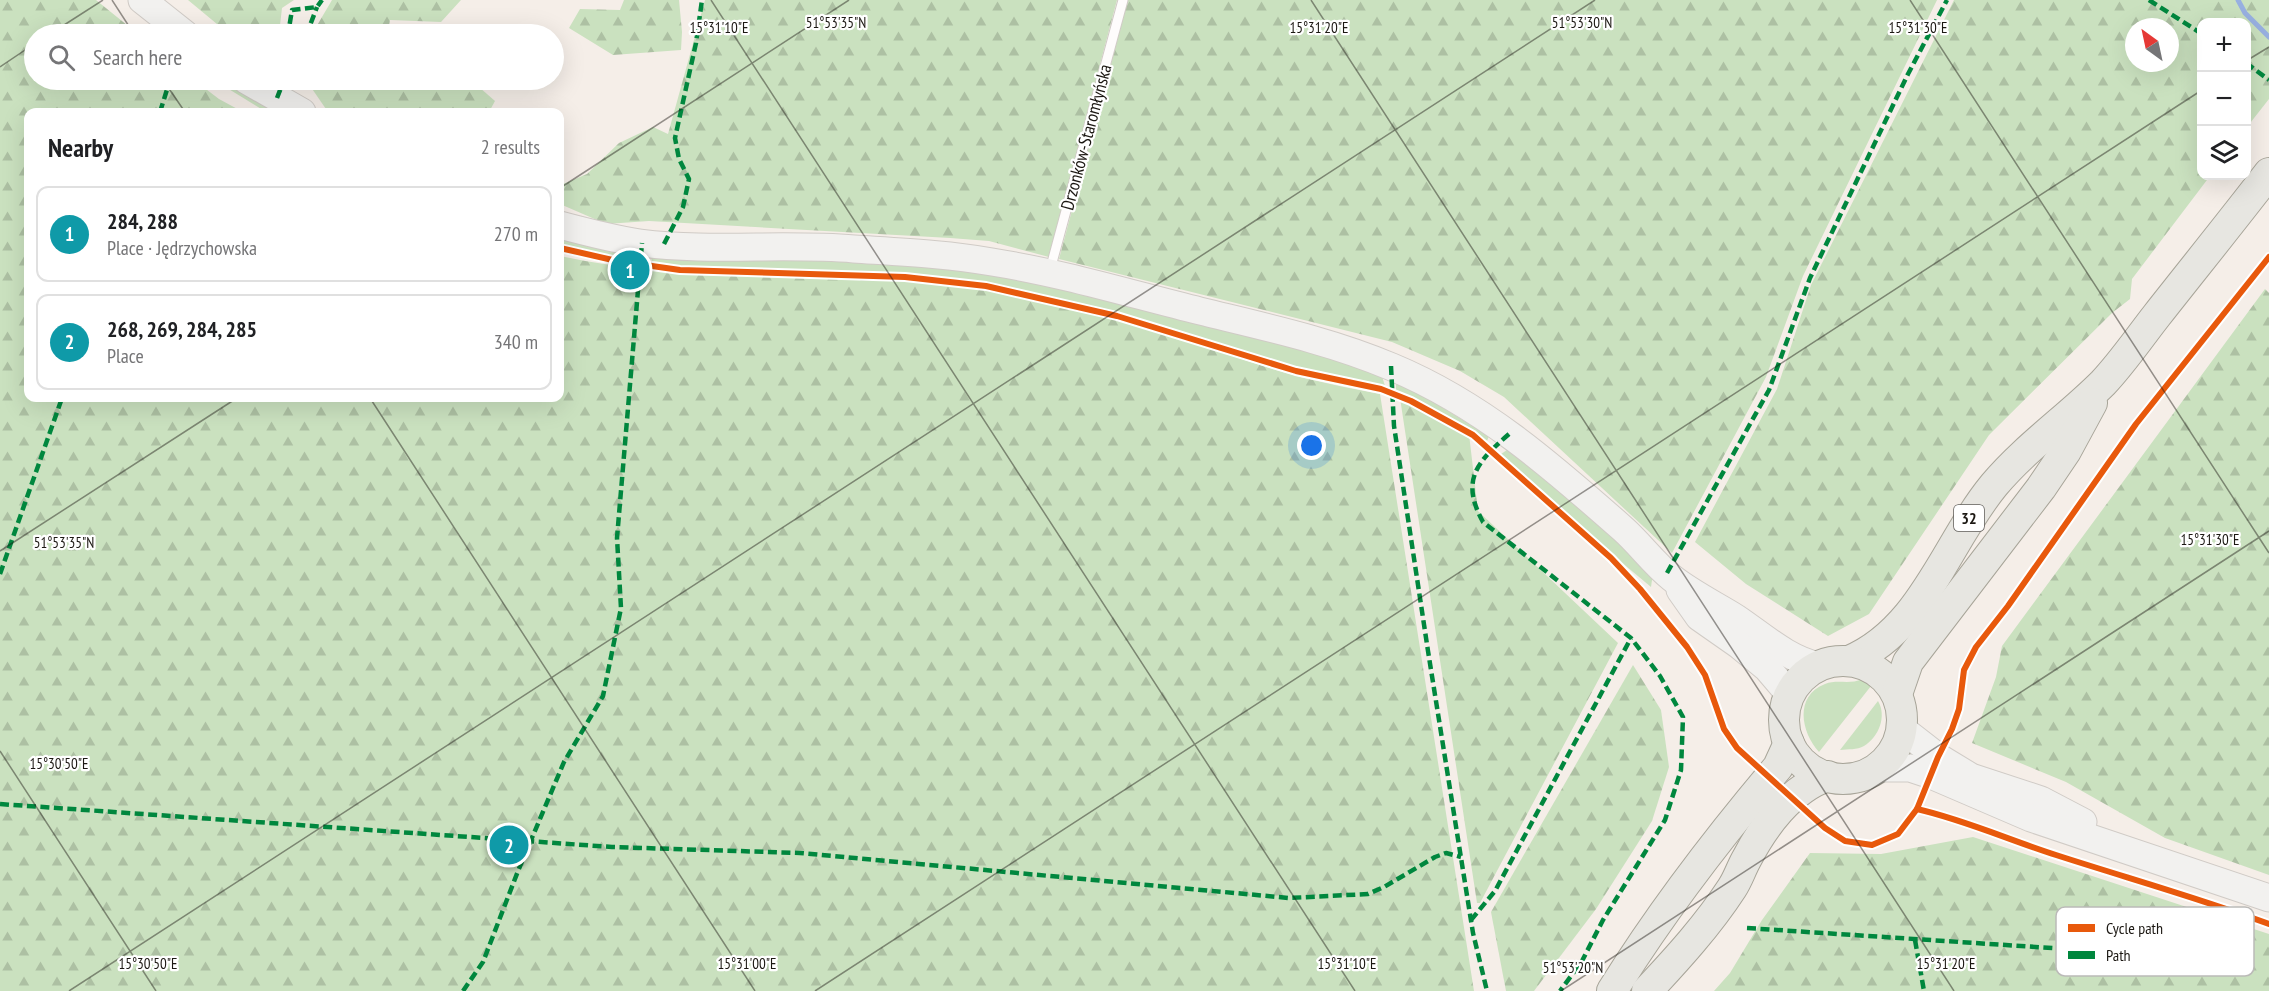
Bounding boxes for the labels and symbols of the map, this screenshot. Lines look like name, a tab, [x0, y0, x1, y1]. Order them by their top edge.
text: 51°53'35"N	[806, 13, 866, 32]
text: 51°53'30"N	[1552, 13, 1612, 32]
text: 15°31'10"E	[689, 18, 749, 37]
text: 15°31'20"E	[1289, 18, 1349, 37]
text: 15°31'30"E	[1888, 18, 1948, 37]
north arrow	[2125, 18, 2179, 72]
street label: Drzonków-Staromłyńska	[1055, 62, 1117, 212]
pin: 1	[610, 248, 650, 292]
your location	[1297, 431, 1326, 460]
road number: 32	[1954, 505, 1984, 531]
text: 15°31'30"E	[2180, 530, 2240, 549]
text: 51°53'35"N	[34, 533, 94, 552]
text: 15°30'50"E	[29, 754, 89, 773]
pin: 2	[490, 822, 528, 868]
legend	[2056, 907, 2254, 976]
text: Cycle path	[2106, 918, 2163, 938]
text: Path	[2106, 945, 2131, 965]
text: 15°30'50"E	[118, 954, 178, 973]
text: 15°31'00"E	[717, 954, 777, 973]
text: 15°31'10"E	[1317, 954, 1377, 973]
text: 15°31'20"E	[1916, 954, 1976, 973]
text: 51°53'20"N	[1543, 958, 1603, 977]

